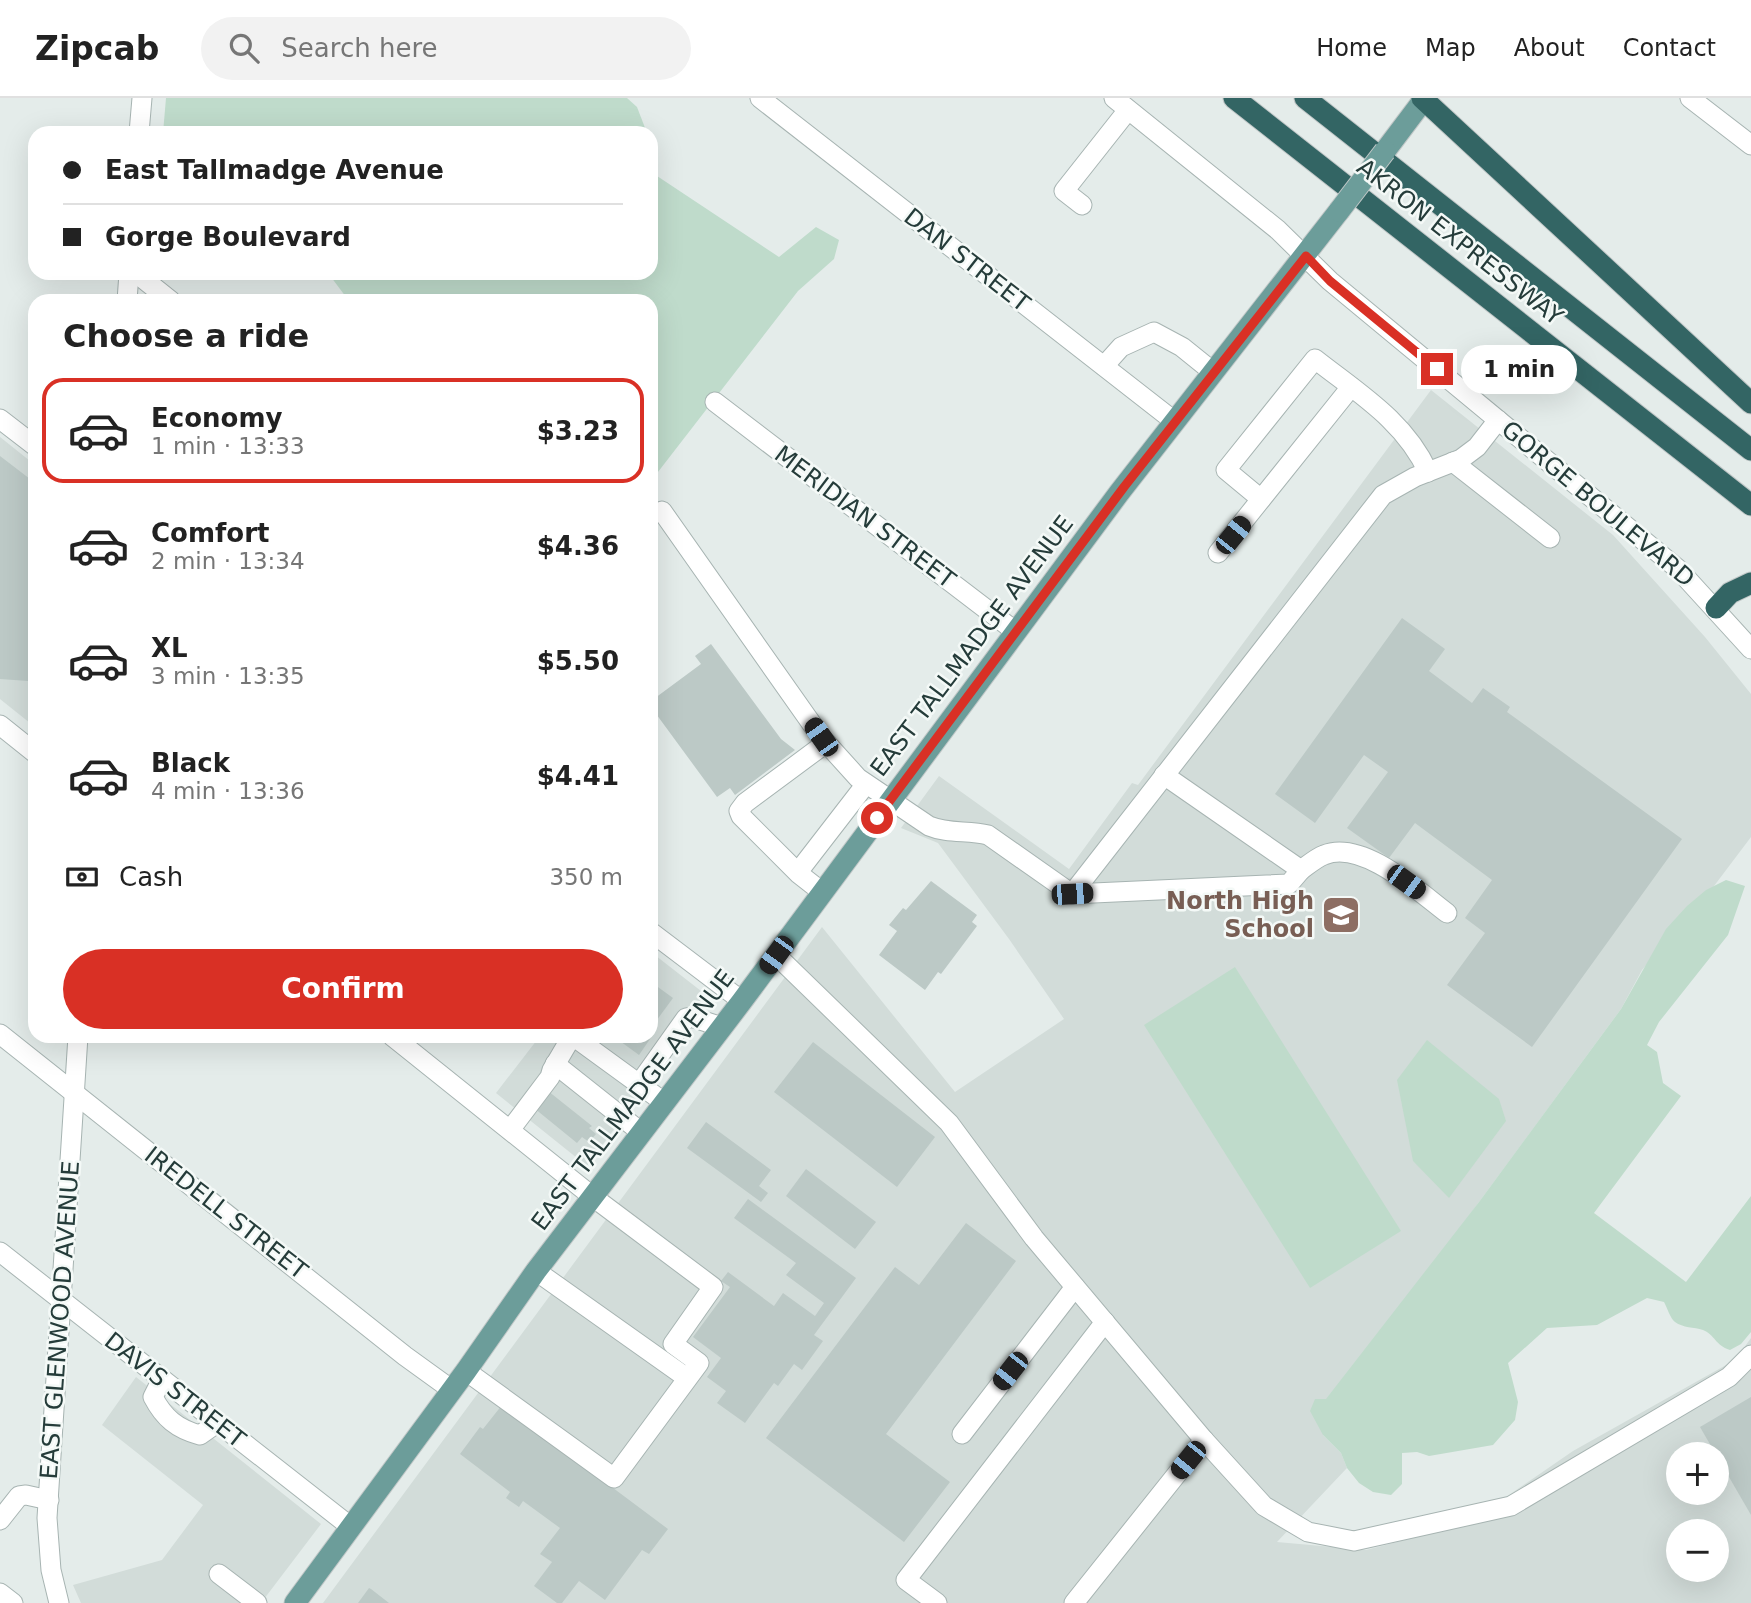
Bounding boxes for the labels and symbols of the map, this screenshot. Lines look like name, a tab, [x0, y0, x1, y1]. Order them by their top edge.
street label: AKRON EXPRESSWAY	[1352, 153, 1569, 331]
street label: DAN STREET	[899, 202, 1036, 318]
callout: 1 min	[1462, 344, 1577, 394]
route end	[1421, 353, 1453, 385]
street label: GORGE BOULEVARD	[1496, 415, 1700, 593]
street label: MERIDIAN STREET	[769, 440, 961, 594]
street label: EAST TALLMADGE AVENUE	[865, 510, 1079, 782]
car	[1212, 512, 1255, 558]
car	[801, 714, 842, 760]
route start	[861, 802, 893, 834]
car	[1383, 861, 1430, 903]
car	[1051, 882, 1094, 906]
place label: North High School	[1166, 887, 1314, 943]
school or university icon: North High School	[1320, 894, 1362, 936]
car	[756, 932, 797, 978]
street label: EAST TALLMADGE AVENUE	[526, 964, 740, 1236]
street label: IREDELL STREET	[139, 1141, 313, 1285]
street label: EAST GLENWOOD AVENUE	[35, 1160, 85, 1480]
street label: DAVIS STREET	[99, 1326, 251, 1454]
car	[989, 1348, 1032, 1394]
car	[1167, 1437, 1210, 1483]

